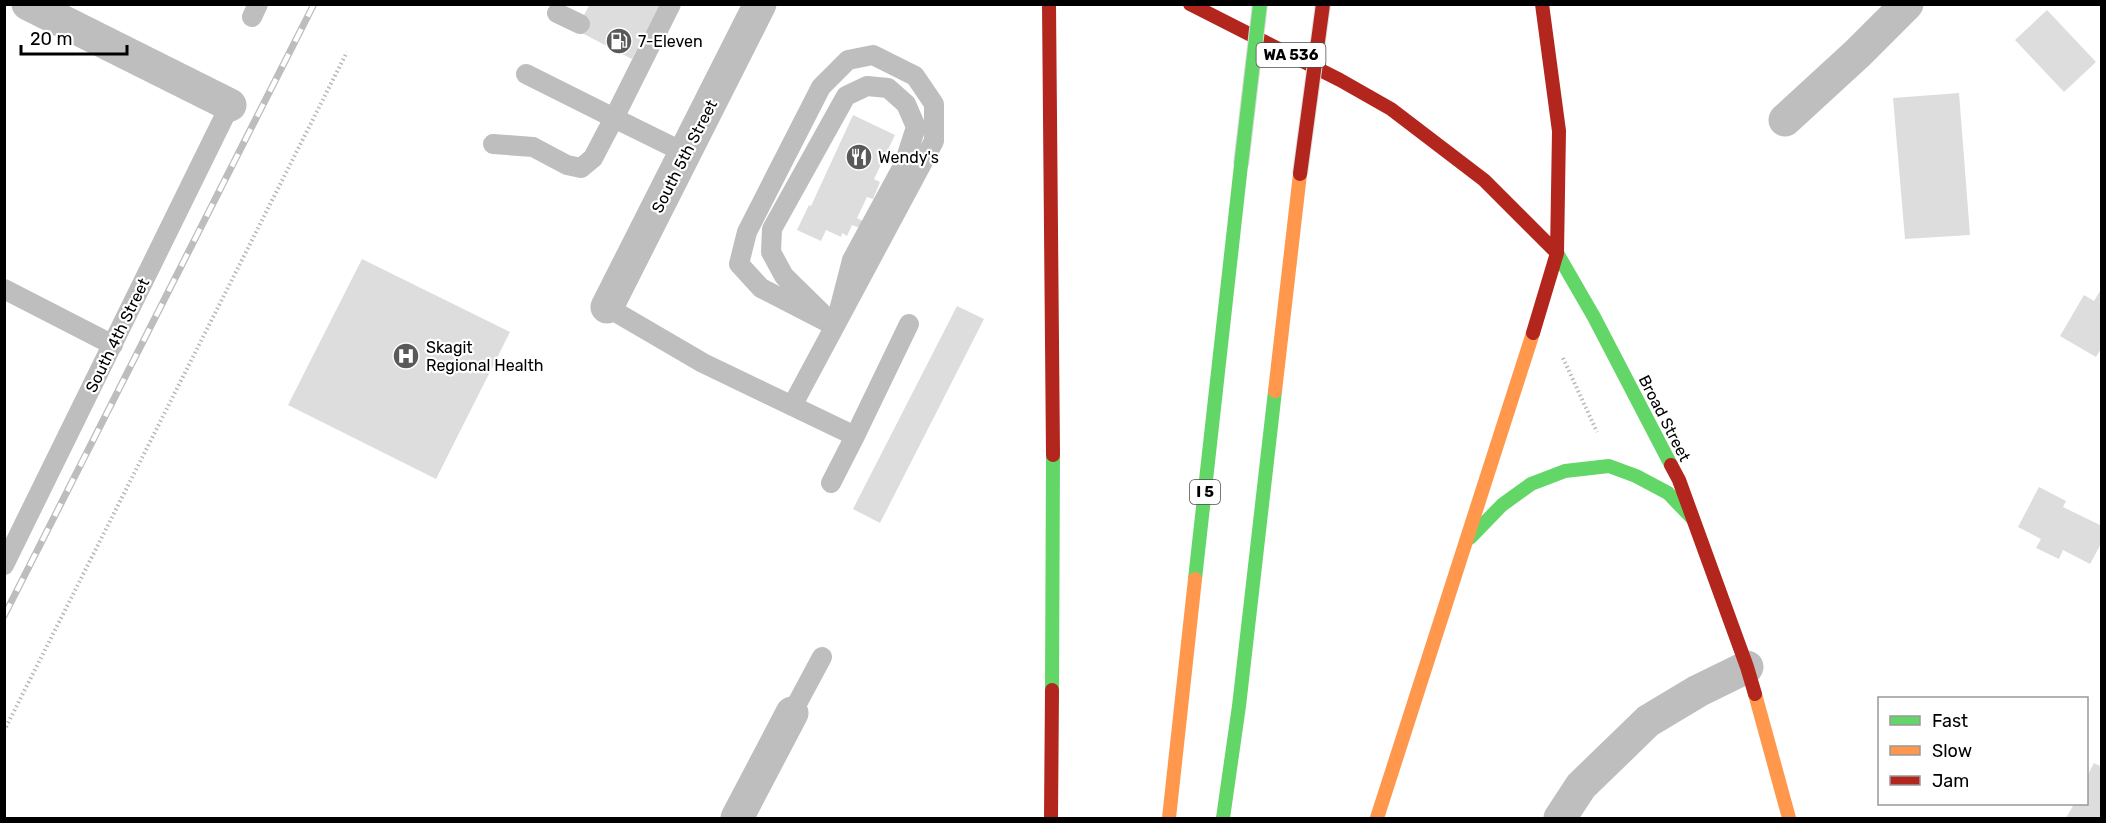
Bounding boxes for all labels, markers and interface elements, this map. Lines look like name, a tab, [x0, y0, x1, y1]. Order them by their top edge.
scale bar	[21, 18, 128, 56]
fuel station icon: 7-Eleven	[604, 26, 634, 56]
text: 20 m	[30, 28, 72, 50]
place label: 7-Eleven	[638, 32, 703, 51]
road number: WA 536	[1256, 43, 1326, 67]
street label: South 5th Street	[648, 97, 721, 216]
restaurant icon: Wendy's	[844, 142, 874, 172]
place label: Wendy's	[878, 148, 939, 167]
street label: South 4th Street	[82, 275, 153, 395]
place label: Skagit Regional Health	[426, 338, 543, 375]
hospital icon: Skagit Regional Health	[391, 341, 421, 371]
street label: Broad Street	[1635, 372, 1694, 465]
road number: I 5	[1190, 480, 1220, 504]
legend	[1878, 697, 2088, 805]
text: Fast	[1932, 710, 1968, 732]
text: Slow	[1932, 740, 1972, 762]
text: Jam	[1932, 770, 1969, 792]

